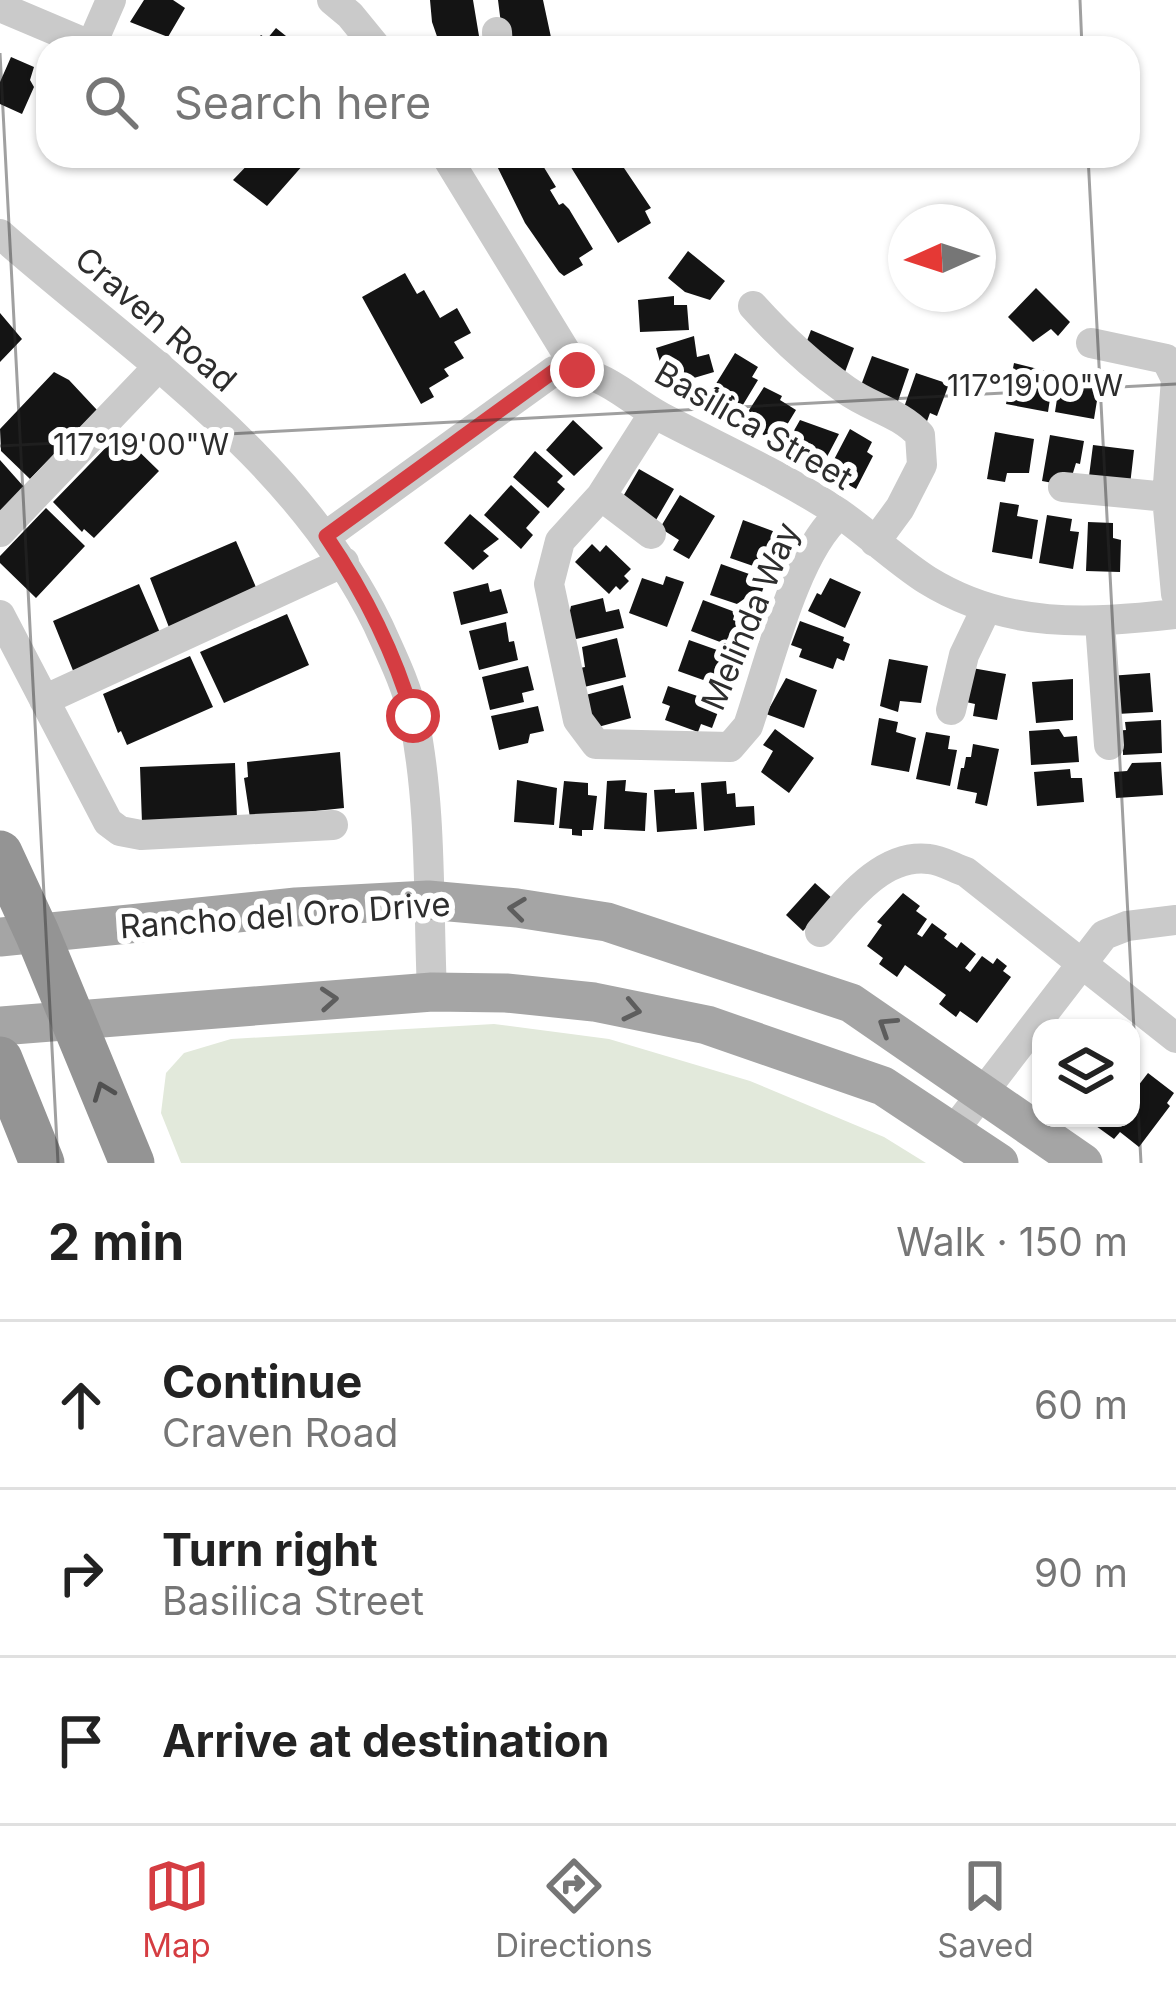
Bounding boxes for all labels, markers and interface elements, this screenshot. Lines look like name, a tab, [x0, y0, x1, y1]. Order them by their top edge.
search box	[36, 36, 1140, 168]
icon: search	[78, 69, 144, 135]
text: Search here	[174, 75, 431, 130]
north arrow	[888, 204, 996, 312]
street label: Craven Road	[67, 238, 245, 400]
route end	[550, 343, 604, 397]
street label: Basilica Street	[648, 352, 860, 498]
text: 117°19'00"W	[947, 367, 1123, 403]
text: 117°19'00"W	[53, 426, 229, 462]
street label: Melinda Way	[693, 516, 807, 716]
route start	[386, 689, 440, 743]
street label: Rancho del Oro Drive	[118, 883, 452, 947]
one-way arrow	[508, 896, 527, 922]
one-way arrow	[319, 987, 338, 1013]
one-way arrow	[621, 996, 641, 1022]
one-way arrow	[878, 1019, 900, 1041]
map controls	[1032, 1019, 1140, 1127]
button: layers	[1032, 1019, 1140, 1127]
one-way arrow	[93, 1081, 118, 1102]
text: 2 min	[48, 1211, 184, 1272]
text: Walk · 150 m	[896, 1218, 1128, 1265]
text: Continue	[162, 1354, 362, 1409]
icon: ahead	[48, 1372, 114, 1438]
text: 60 m	[1034, 1381, 1128, 1428]
text: Craven Road	[162, 1409, 398, 1456]
text: Turn right	[162, 1522, 378, 1577]
icon: right	[48, 1540, 114, 1606]
text: 90 m	[1034, 1549, 1128, 1596]
text: Basilica Street	[162, 1577, 424, 1624]
icon: arrive	[48, 1708, 114, 1774]
text: Arrive at destination	[162, 1713, 609, 1768]
tab: Map	[142, 1853, 211, 1965]
tab: Directions	[495, 1853, 653, 1965]
tab: Saved	[937, 1853, 1034, 1965]

